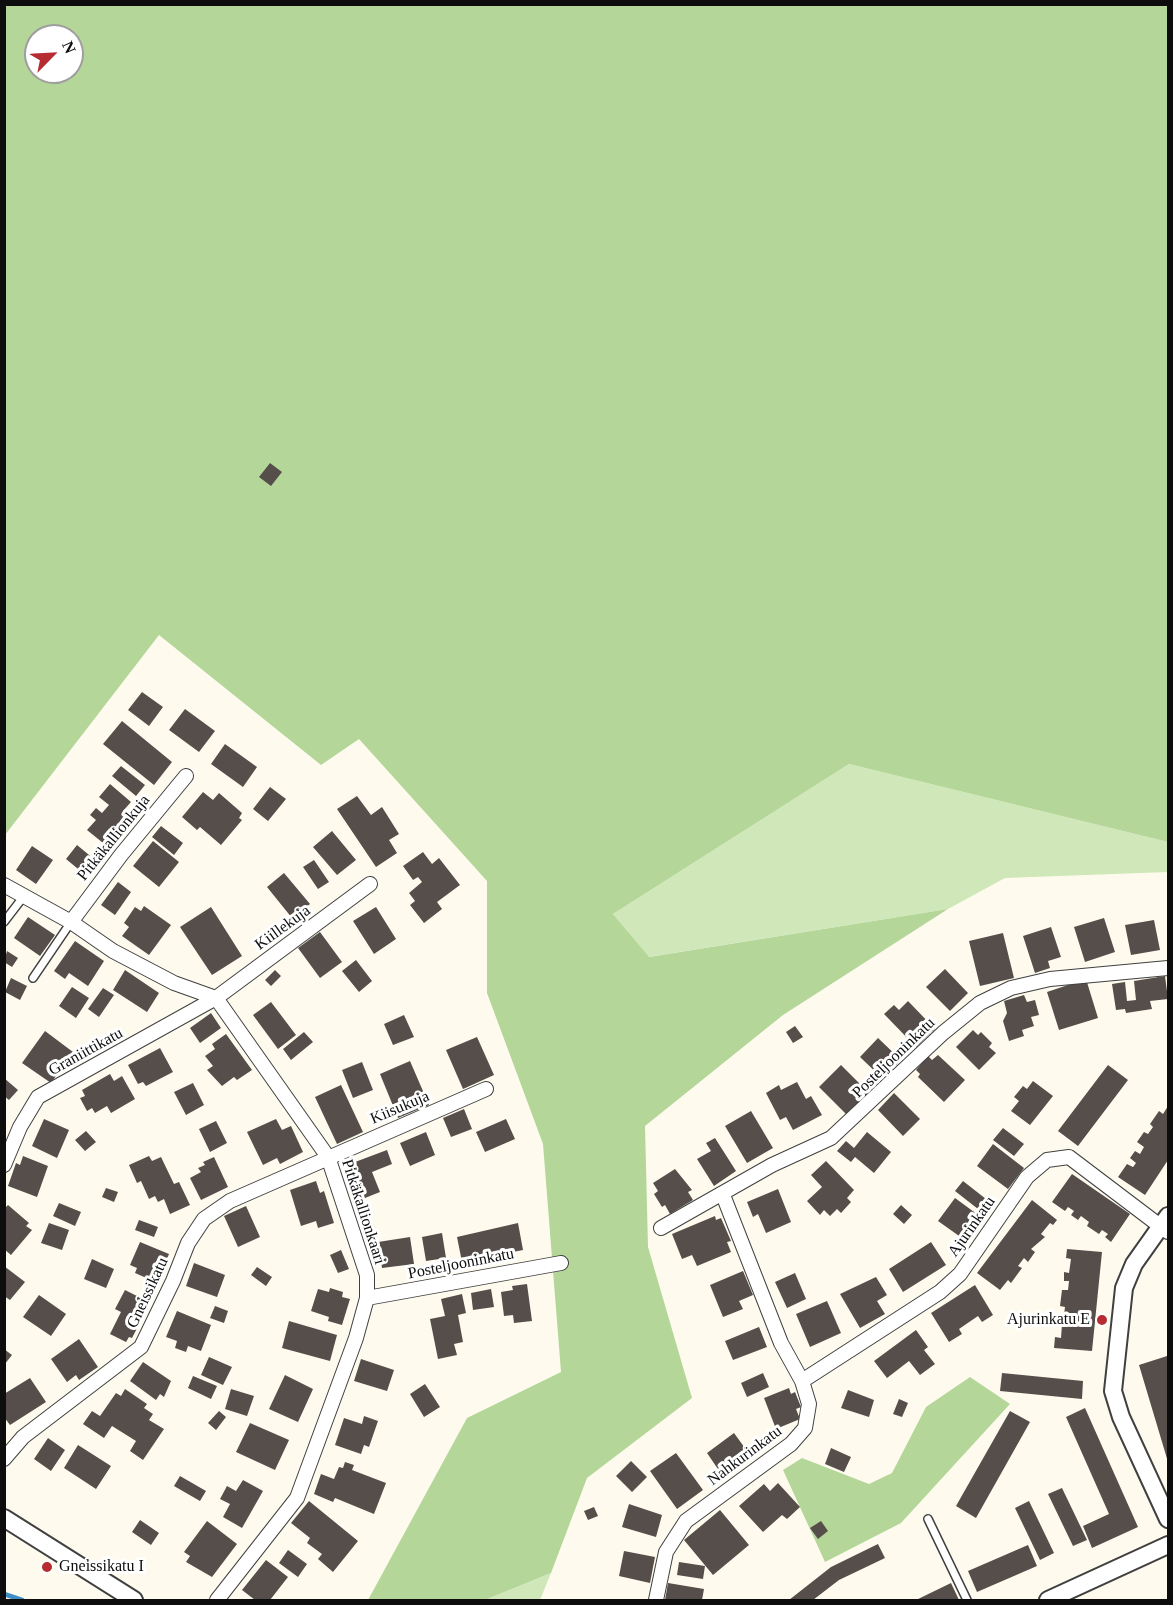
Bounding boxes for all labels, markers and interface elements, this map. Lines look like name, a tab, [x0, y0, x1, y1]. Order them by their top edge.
north arrow	[24, 24, 84, 84]
text: N	[59, 39, 79, 56]
street label: Pitkäkallionkuja	[74, 791, 154, 885]
street label: Kiillekuja	[251, 901, 315, 955]
street label: Posteljooninkatu	[849, 1014, 939, 1102]
street label: Graniittikatu	[46, 1024, 126, 1080]
street label: Kiisukuja	[368, 1087, 432, 1129]
street label: Pitkäkallionkaari	[337, 1157, 389, 1267]
street label: Ajurinkatu	[944, 1193, 1000, 1261]
street label: Posteljooninkatu	[406, 1244, 516, 1284]
street label: Gneissikatu	[123, 1255, 173, 1331]
place label: Ajurinkatu E	[1007, 1310, 1090, 1330]
marker: Ajurinkatu E	[1095, 1313, 1109, 1327]
street label: Nahkurinkatu	[704, 1422, 786, 1490]
place label: Gneissikatu I	[59, 1557, 144, 1577]
marker: Gneissikatu I	[40, 1560, 54, 1574]

